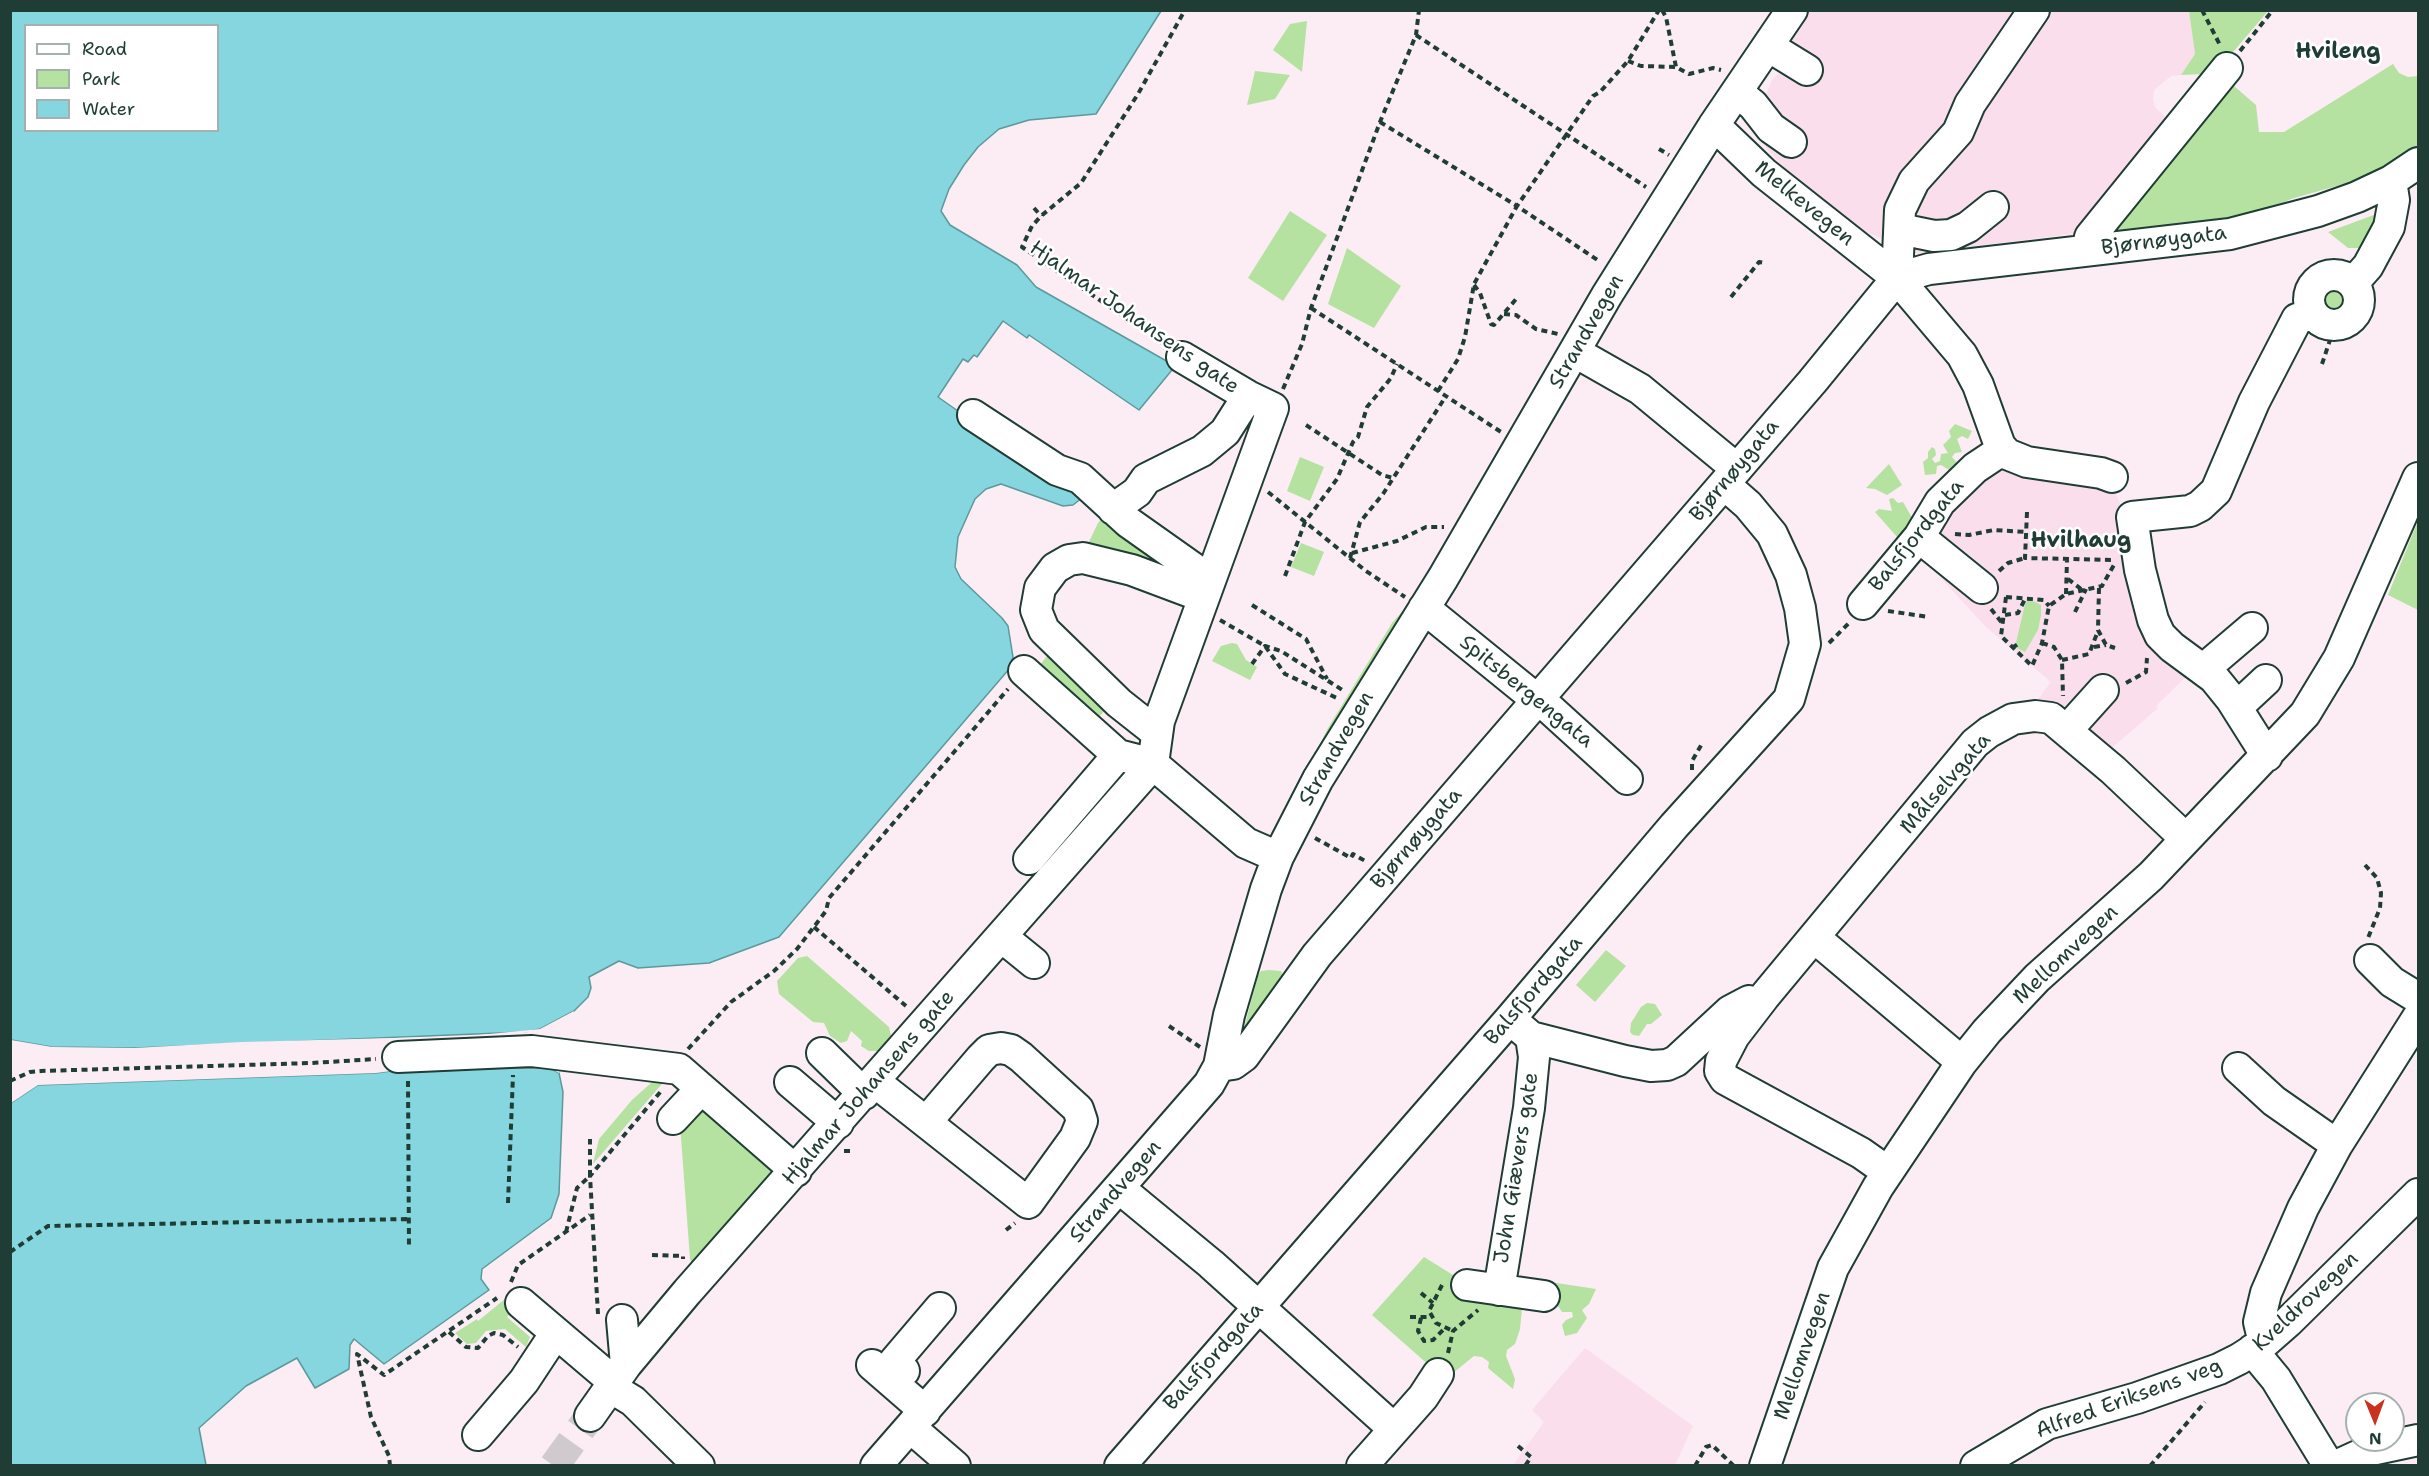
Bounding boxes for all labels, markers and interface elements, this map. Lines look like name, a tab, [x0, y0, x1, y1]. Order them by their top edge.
legend	[24, 24, 219, 132]
text: Road	[82, 37, 127, 61]
district label: Hvileng	[2295, 39, 2381, 65]
text: Park	[82, 67, 121, 91]
text: Water	[82, 97, 135, 121]
street label: Melkevegen	[1749, 156, 1859, 252]
street label: Bjørnøygata	[2100, 221, 2228, 261]
street label: Hjalmar Johansens gate	[1024, 236, 1244, 400]
street label: Strandvegen	[1544, 270, 1630, 394]
street label: Bjørnøygata	[1685, 415, 1785, 527]
street label: Balsfjordgata	[1864, 475, 1970, 597]
district label: Hvilhaug	[2031, 528, 2131, 554]
street label: Spitsbergengata	[1454, 630, 1598, 754]
street label: Strandvegen	[1294, 687, 1380, 811]
street label: Målselvgata	[1895, 728, 1997, 840]
street label: Bjørnøygata	[1366, 783, 1468, 895]
street label: Mellomvegen	[2008, 900, 2124, 1010]
street label: Balsfjordgata	[1480, 931, 1588, 1051]
street label: Hjalmar Johansens gate	[778, 985, 960, 1191]
street label: John Giævers gate	[1489, 1071, 1545, 1265]
street label: Strandvegen	[1065, 1136, 1167, 1248]
street label: Kveldrovegen	[2248, 1247, 2364, 1357]
street label: Mellomvegen	[1769, 1288, 1837, 1424]
street label: Balsfjordgata	[1159, 1298, 1269, 1416]
street label: Alfred Eriksens veg	[2033, 1354, 2225, 1444]
north arrow	[2345, 1392, 2405, 1452]
text: N	[2369, 1428, 2382, 1449]

